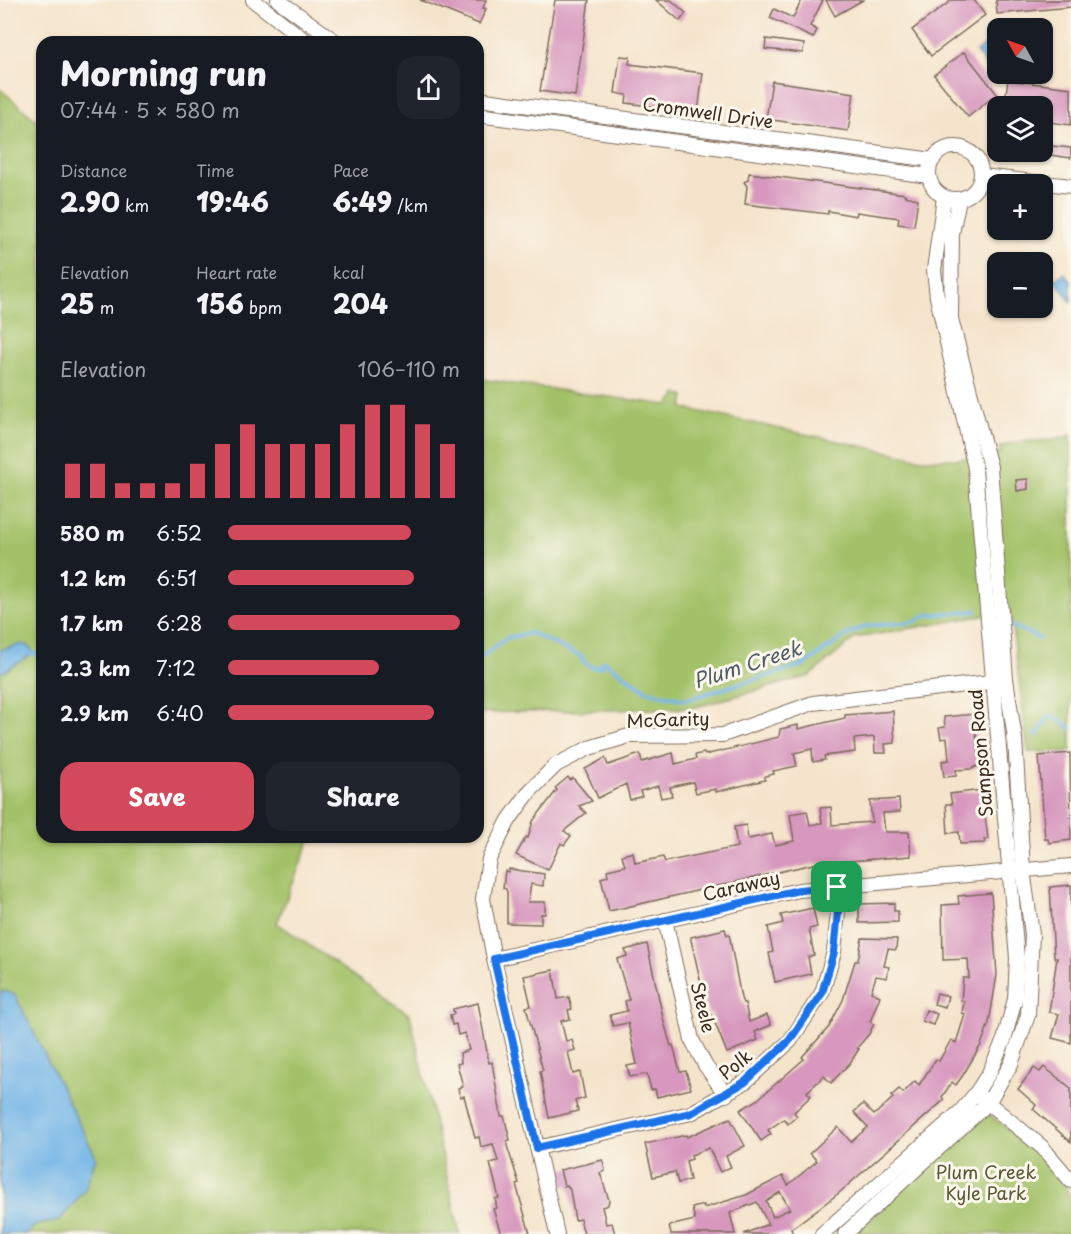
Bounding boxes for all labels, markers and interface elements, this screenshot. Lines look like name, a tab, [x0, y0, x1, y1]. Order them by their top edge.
north arrow	[987, 18, 1053, 84]
map controls	[987, 18, 1053, 318]
text: Morning run	[60, 47, 267, 97]
button: share	[397, 56, 460, 119]
street label: Cromwell Drive	[641, 89, 775, 135]
text: 07:44 · 5 × 580 m	[60, 95, 240, 125]
button: layers	[987, 96, 1053, 162]
text: Distance	[60, 158, 127, 182]
text: Time	[196, 158, 234, 182]
text: Pace	[333, 158, 369, 182]
button: +	[987, 174, 1053, 240]
text: 2.90	[60, 182, 120, 221]
text: 19:46	[196, 182, 269, 221]
text: 6:49	[333, 182, 392, 221]
text: km	[120, 193, 149, 217]
text: /km	[392, 193, 428, 217]
button: −	[987, 252, 1053, 318]
text: Elevation	[60, 260, 129, 284]
text: Heart rate	[196, 260, 277, 284]
text: kcal	[333, 260, 365, 284]
text: 25	[60, 284, 95, 323]
text: 156	[196, 284, 244, 323]
text: 204	[333, 284, 388, 323]
text: m	[95, 295, 114, 319]
text: bpm	[244, 295, 282, 319]
text: Elevation	[60, 354, 146, 384]
text: 106–110 m	[357, 354, 460, 384]
text: 580 m	[60, 518, 125, 548]
text: 6:52	[156, 518, 202, 548]
text: 1.2 km	[60, 563, 126, 593]
text: 6:51	[156, 563, 197, 593]
text: 1.7 km	[60, 608, 123, 638]
text: 6:28	[156, 608, 202, 638]
water label: Plum Creek	[689, 632, 806, 696]
text: 2.3 km	[60, 653, 130, 683]
text: 7:12	[156, 653, 196, 683]
street label: Sampson Road	[961, 688, 999, 818]
text: 2.9 km	[60, 698, 129, 728]
text: 6:40	[156, 698, 204, 728]
street label: McGarity	[626, 704, 710, 734]
button: Save	[60, 762, 254, 831]
button: Share	[266, 762, 460, 831]
pin	[811, 861, 862, 912]
street label: Caraway	[700, 863, 782, 907]
icon: arrive	[820, 870, 853, 903]
street label: Steele	[685, 979, 723, 1035]
street label: Polk	[712, 1042, 758, 1086]
park label: Plum Creek Kyle Park	[936, 1158, 1037, 1206]

